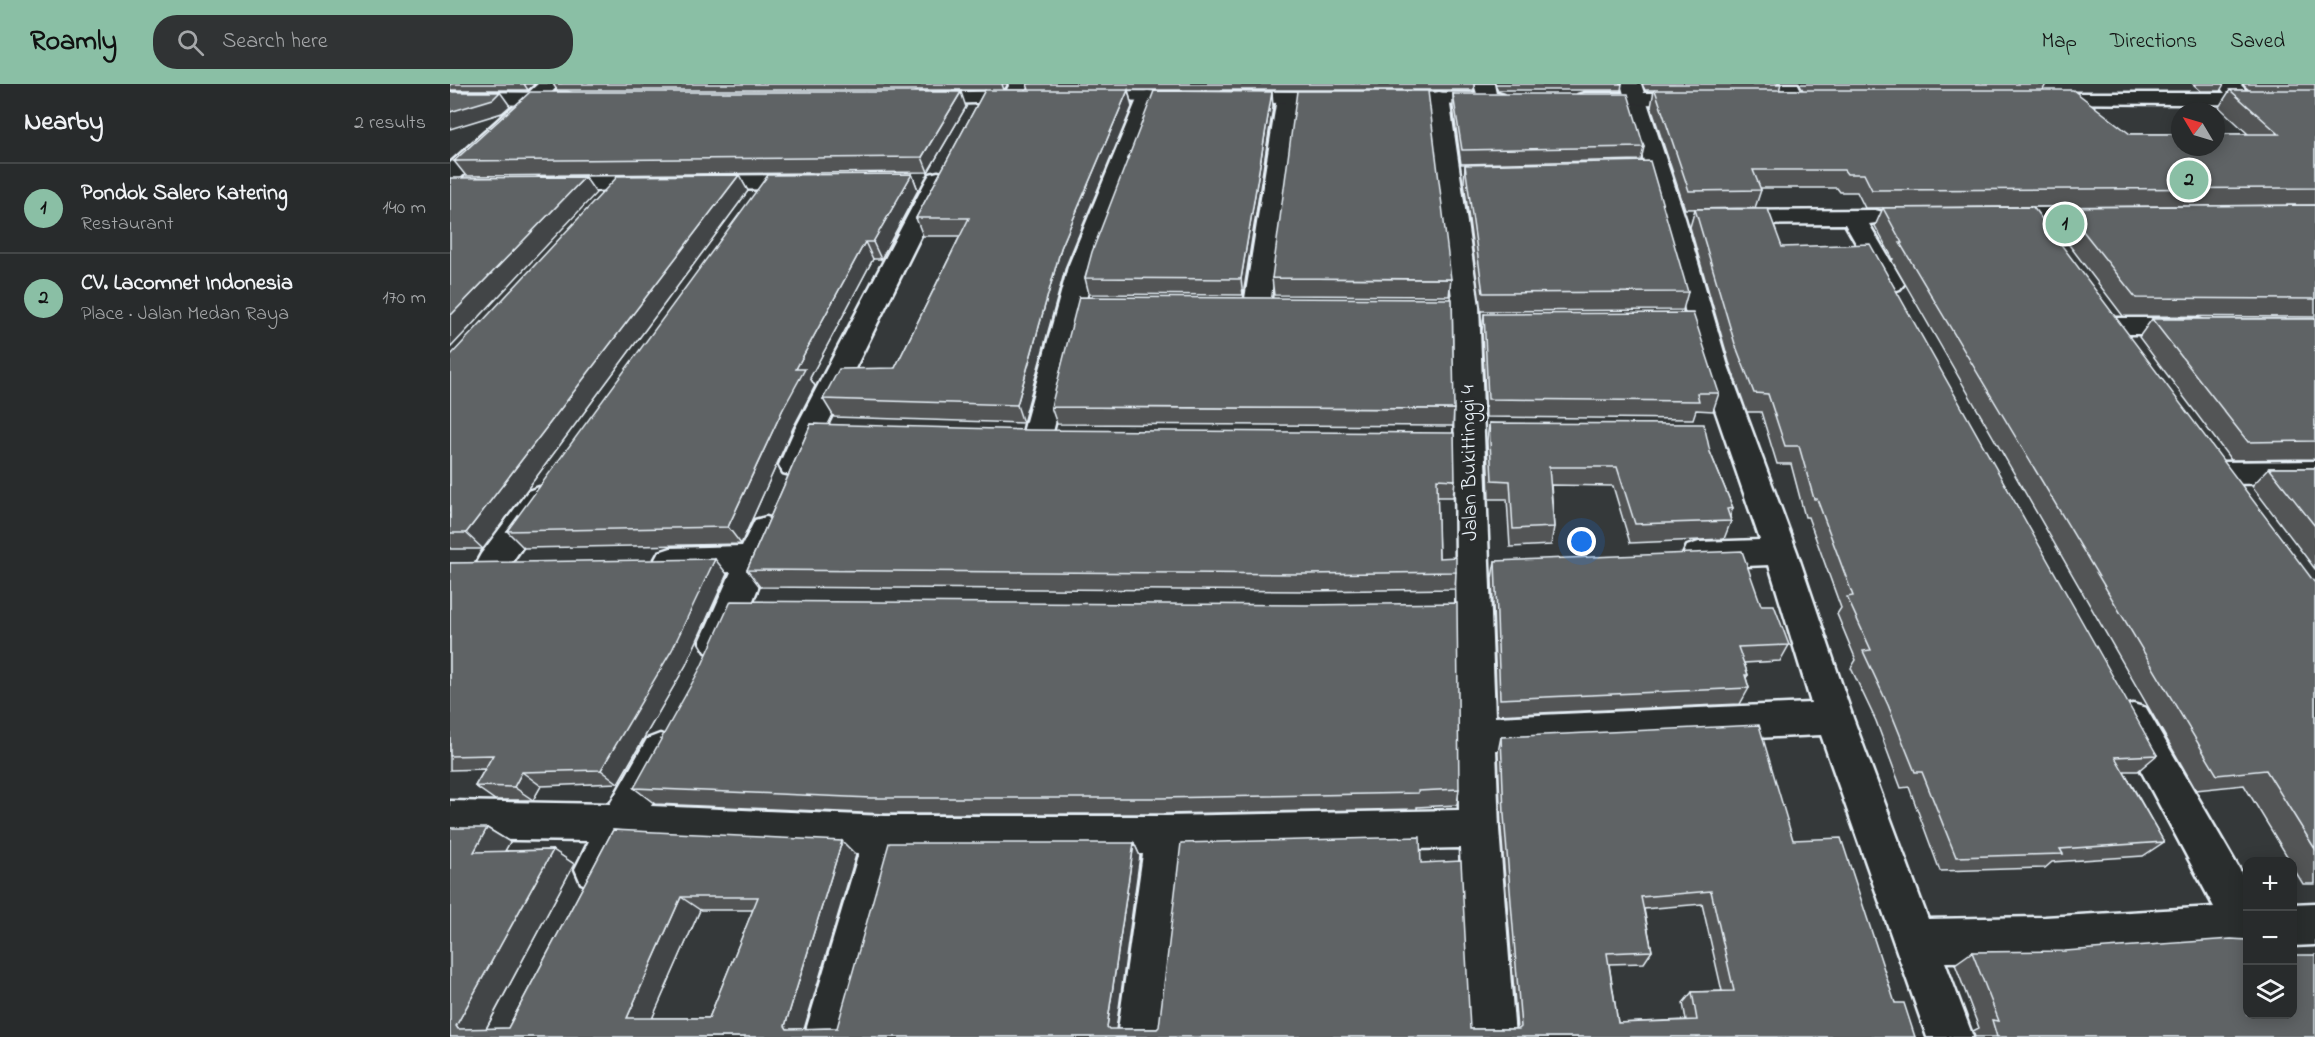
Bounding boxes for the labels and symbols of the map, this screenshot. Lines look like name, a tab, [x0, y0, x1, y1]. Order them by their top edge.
north arrow	[2171, 102, 2225, 156]
pin: 2	[2170, 158, 2208, 202]
pin: 1	[2046, 202, 2084, 246]
street label: Jalan Bukittinggi 4	[1454, 384, 1488, 541]
your location	[1567, 527, 1596, 556]

